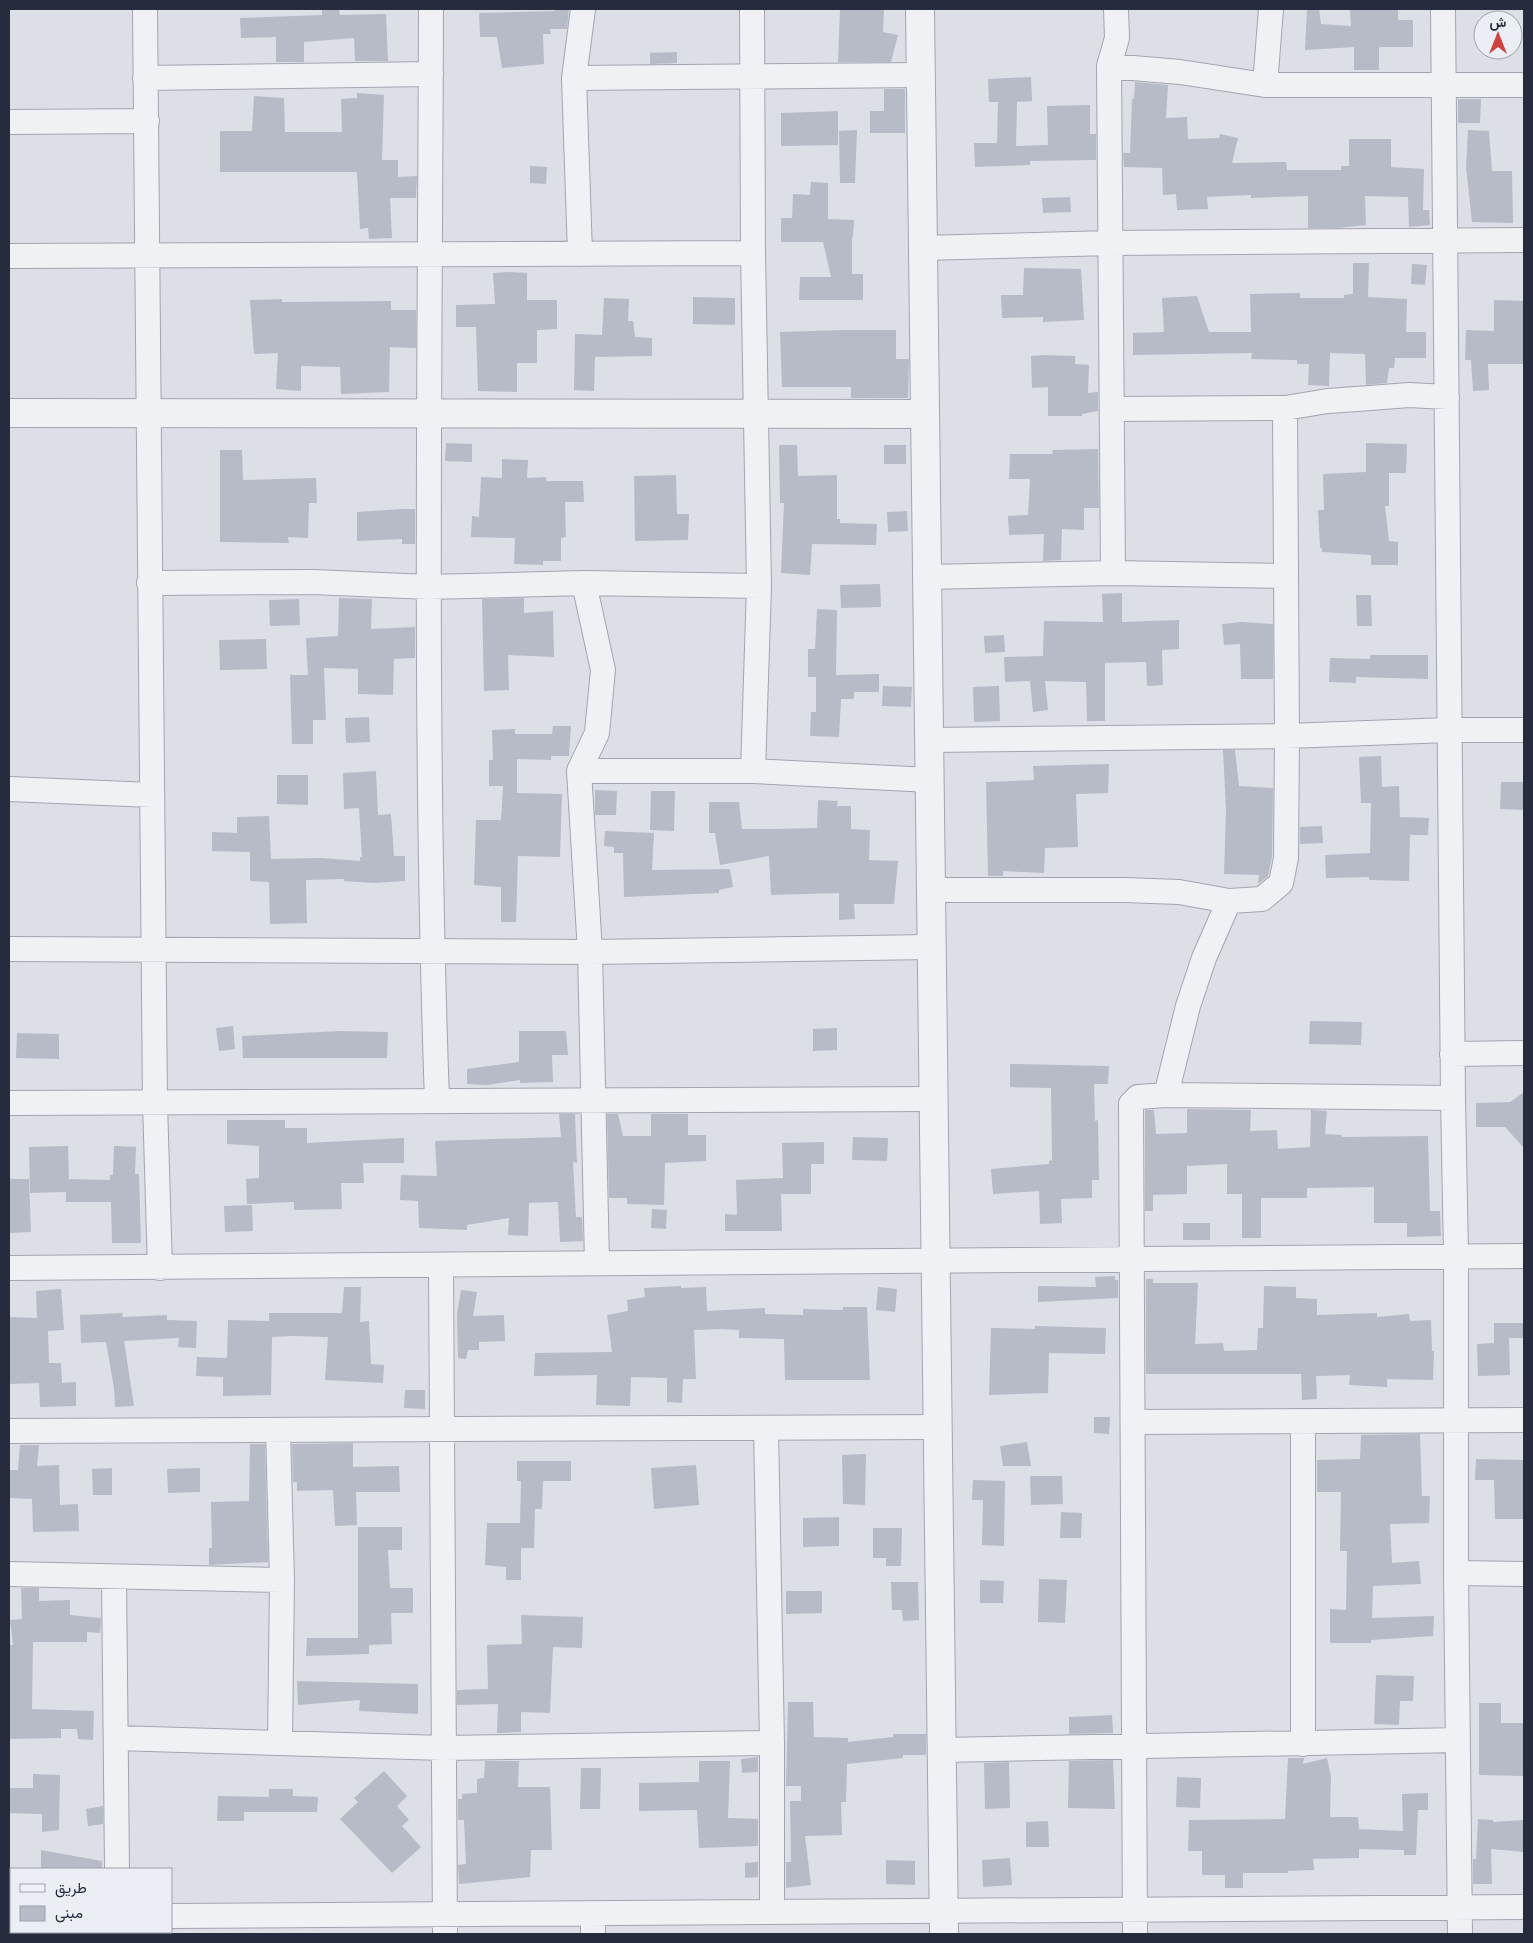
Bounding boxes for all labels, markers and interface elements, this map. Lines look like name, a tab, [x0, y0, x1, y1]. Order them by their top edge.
north arrow	[1473, 10, 1523, 60]
text: ش	[1490, 14, 1507, 31]
legend	[10, 1868, 172, 1933]
text: طريق	[55, 1879, 87, 1898]
text: مبنى	[55, 1904, 83, 1923]

